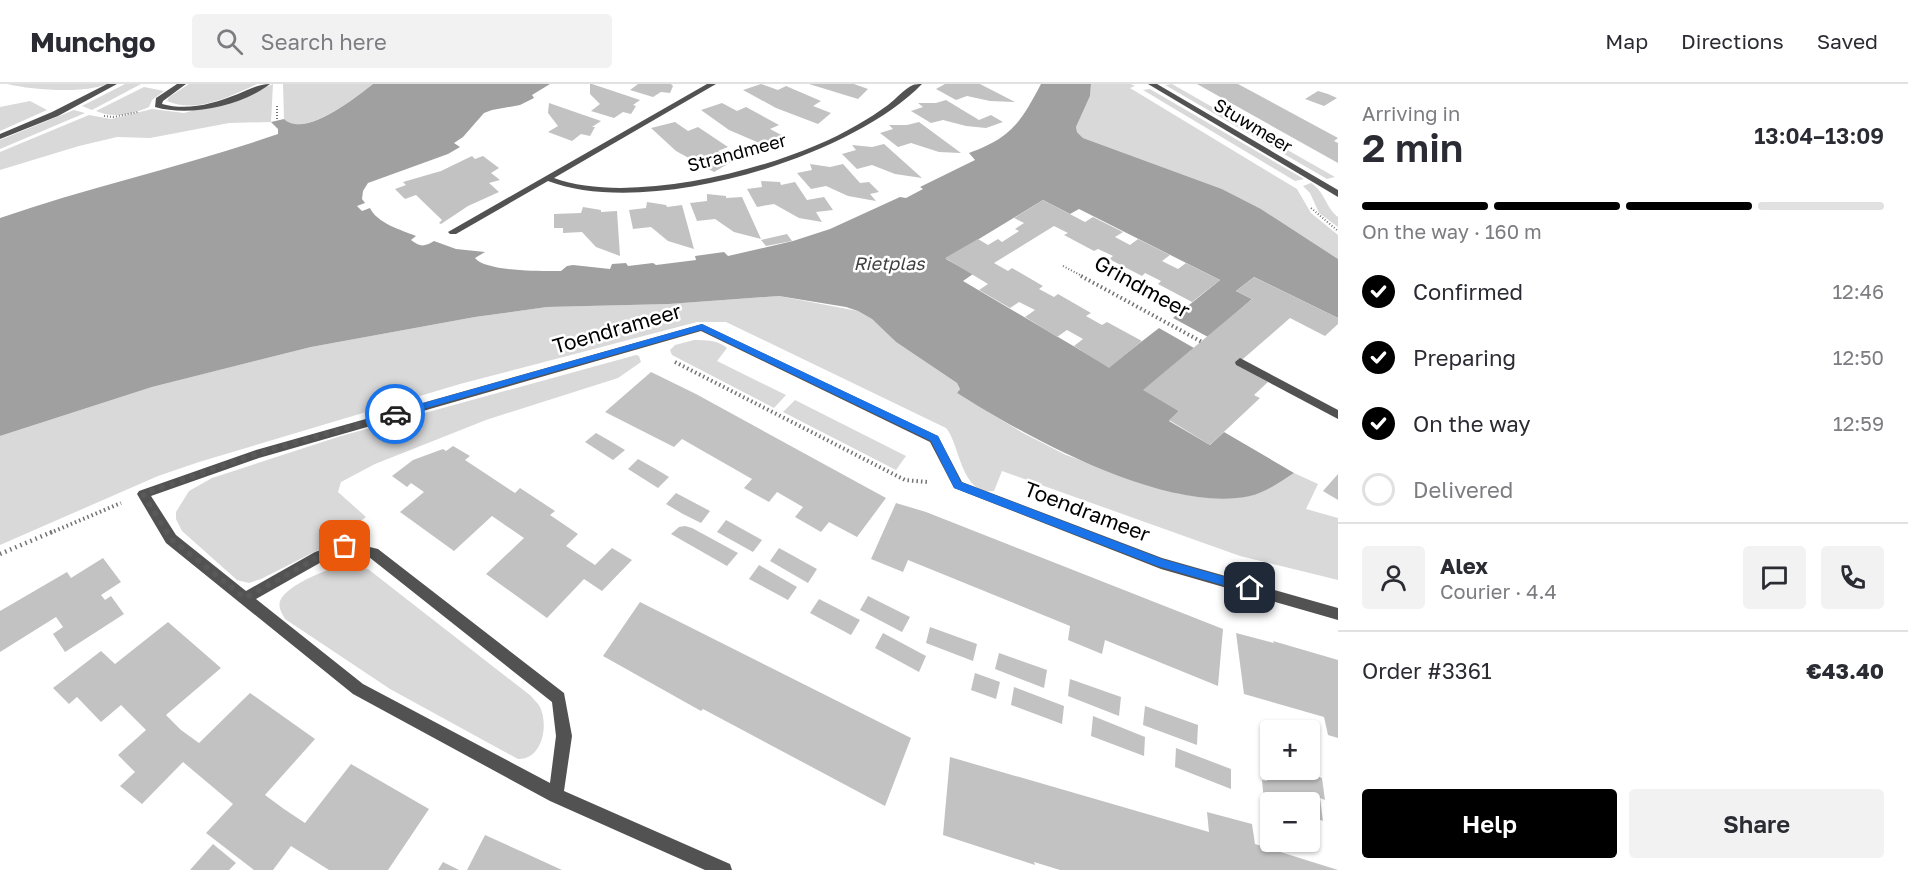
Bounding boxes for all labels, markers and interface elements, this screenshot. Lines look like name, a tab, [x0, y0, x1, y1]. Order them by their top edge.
search box	[192, 14, 612, 68]
text: Munchgo	[30, 25, 156, 58]
icon: search	[213, 25, 246, 58]
text: Search here	[261, 28, 387, 55]
text: Map	[1605, 28, 1648, 54]
text: Directions	[1681, 28, 1784, 54]
text: Saved	[1817, 28, 1878, 54]
street label: Stuwmeer	[1210, 93, 1297, 157]
text: Arriving in	[1362, 101, 1460, 125]
text: 13:04–13:09	[1754, 122, 1884, 149]
text: 2 min	[1362, 124, 1463, 171]
street label: Strandmeer	[685, 128, 789, 176]
text: On the way · 160 m	[1362, 219, 1542, 243]
street label: Grindmeer	[1090, 249, 1195, 323]
water label: Rietplas	[853, 252, 926, 274]
icon: check	[1362, 275, 1395, 308]
text: Confirmed	[1413, 278, 1523, 305]
text: 12:46	[1832, 279, 1884, 303]
street label: Toendrameer	[549, 297, 684, 359]
icon: check	[1362, 341, 1395, 374]
text: Preparing	[1413, 344, 1516, 371]
text: 12:50	[1833, 345, 1884, 369]
courier	[365, 384, 425, 444]
icon: car	[379, 398, 412, 431]
icon: check	[1362, 407, 1395, 440]
text: On the way	[1413, 410, 1531, 437]
text: 12:59	[1833, 411, 1884, 435]
street label: Toendrameer	[1021, 475, 1154, 547]
text: Delivered	[1413, 476, 1513, 503]
pin	[319, 520, 370, 571]
icon: bag	[328, 529, 361, 562]
button: person	[1362, 546, 1425, 609]
button: chat	[1743, 546, 1806, 609]
button: phone	[1821, 546, 1884, 609]
text: Alex	[1440, 552, 1488, 579]
pin	[1224, 562, 1275, 613]
icon: home	[1233, 571, 1266, 604]
text: Courier · 4.4	[1440, 579, 1557, 603]
text: Order #3361	[1362, 657, 1492, 684]
text: €43.40	[1806, 657, 1884, 684]
map controls	[1260, 720, 1320, 852]
button: +	[1260, 720, 1320, 780]
button: Help	[1362, 789, 1617, 858]
button: Share	[1629, 789, 1884, 858]
button: −	[1260, 792, 1320, 852]

